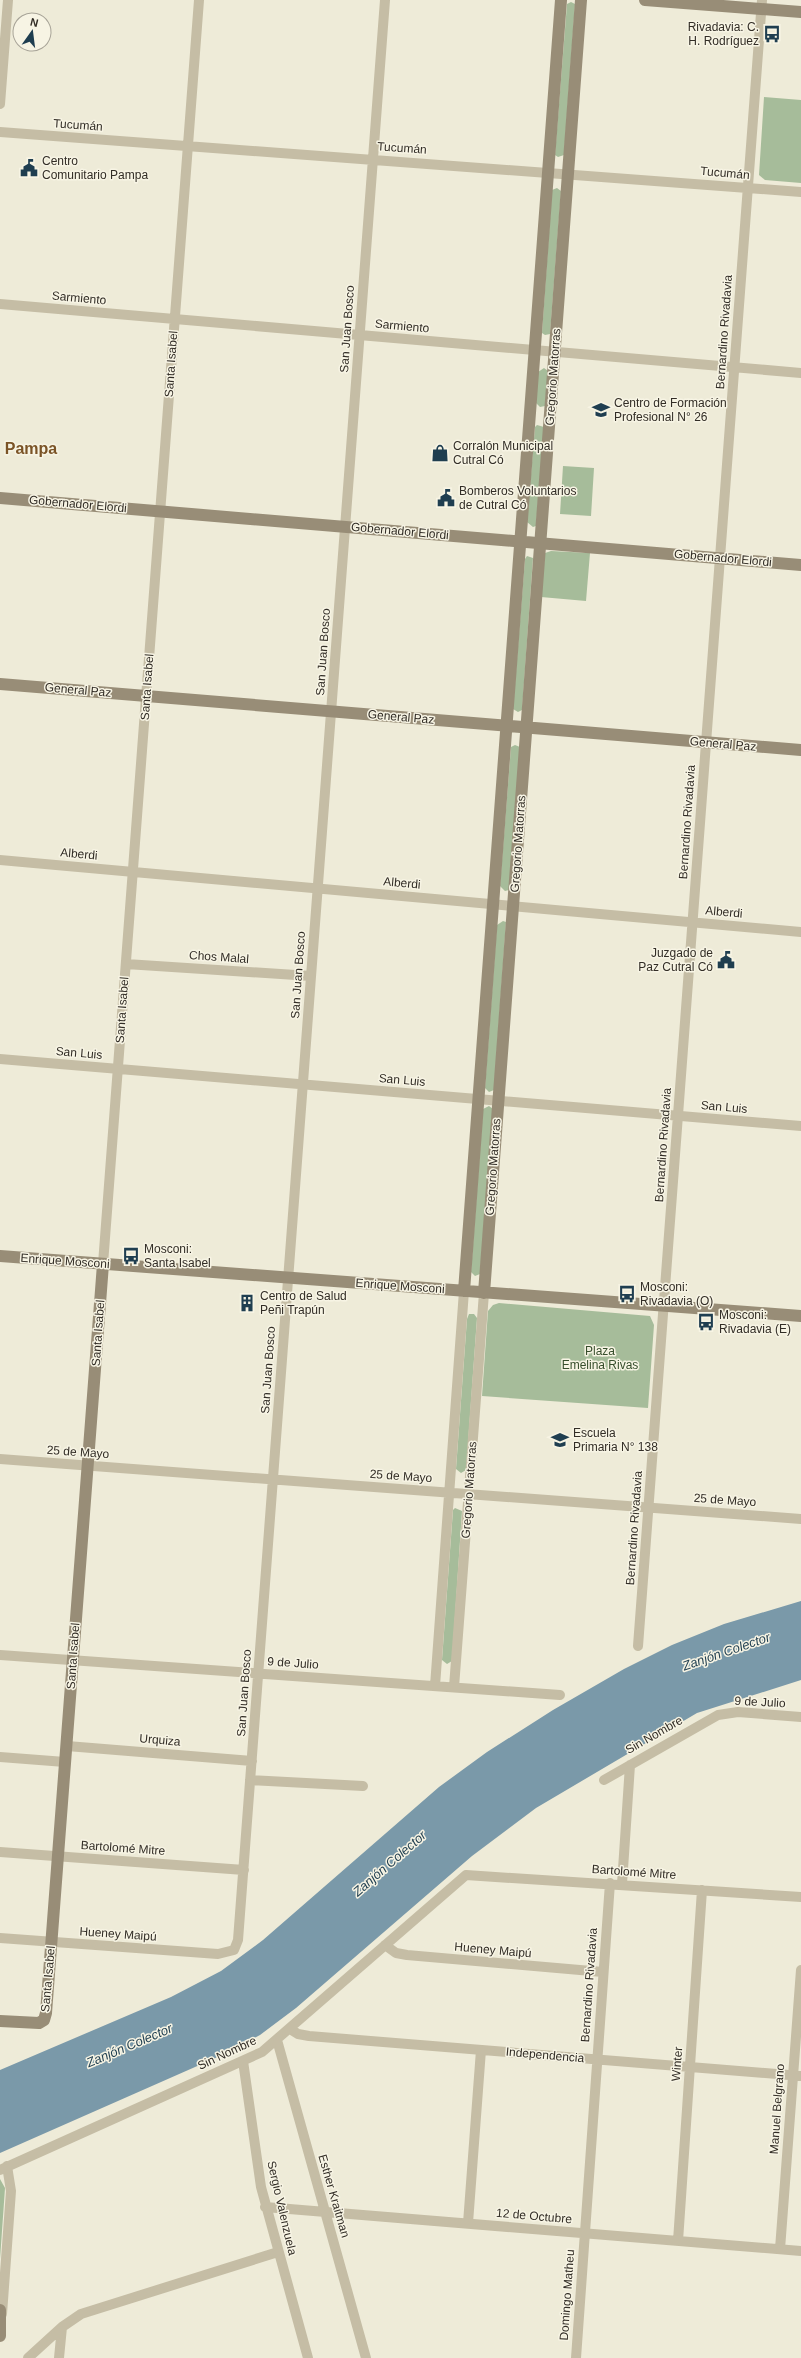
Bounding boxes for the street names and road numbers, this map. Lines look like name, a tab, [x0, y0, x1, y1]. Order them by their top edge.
street label: Tucumán	[53, 116, 103, 134]
street label: Tucumán	[377, 139, 427, 157]
street label: Tucumán	[700, 164, 750, 182]
street label: Bernardino Rivadavia	[713, 274, 735, 390]
street label: San Juan Bosco	[337, 285, 357, 373]
street label: Sarmiento	[51, 289, 107, 307]
street label: Sarmiento	[374, 317, 430, 335]
street label: Gregorio Matorras	[543, 328, 563, 426]
street label: Santa Isabel	[162, 330, 180, 398]
street label: Gobernador Elordi	[29, 493, 127, 515]
street label: Gobernador Elordi	[351, 520, 449, 542]
street label: Gobernador Elordi	[674, 547, 772, 569]
street label: San Juan Bosco	[313, 608, 333, 696]
street label: Santa Isabel	[138, 653, 156, 721]
street label: General Paz	[44, 680, 112, 700]
street label: General Paz	[367, 707, 435, 727]
street label: General Paz	[689, 734, 757, 754]
street label: Bernardino Rivadavia	[676, 764, 698, 880]
street label: Gregorio Matorras	[508, 795, 528, 893]
street label: Alberdi	[60, 845, 98, 863]
street label: Alberdi	[383, 874, 421, 892]
street label: Alberdi	[705, 903, 743, 921]
street label: San Juan Bosco	[288, 931, 308, 1019]
street label: Chos Malal	[189, 948, 249, 966]
street label: Santa Isabel	[113, 976, 131, 1044]
street label: San Luis	[55, 1044, 103, 1062]
street label: San Luis	[378, 1071, 426, 1089]
street label: Bernardino Rivadavia	[652, 1087, 674, 1203]
street label: San Luis	[700, 1098, 748, 1116]
street label: Gregorio Matorras	[483, 1118, 503, 1216]
street label: Enrique Mosconi	[20, 1251, 110, 1271]
street label: Enrique Mosconi	[355, 1276, 445, 1296]
street label: Santa Isabel	[89, 1299, 107, 1367]
street label: San Juan Bosco	[258, 1326, 278, 1414]
street label: Gregorio Matorras	[459, 1441, 479, 1539]
street label: 25 de Mayo	[46, 1443, 110, 1461]
street label: 25 de Mayo	[369, 1467, 433, 1485]
street label: Bernardino Rivadavia	[623, 1470, 645, 1586]
street label: 25 de Mayo	[693, 1491, 757, 1509]
street label: Santa Isabel	[64, 1622, 82, 1690]
street label: San Juan Bosco	[234, 1649, 254, 1737]
street label: 9 de Julio	[267, 1654, 319, 1672]
street label: 9 de Julio	[734, 1694, 786, 1710]
street label: Sin Nombre	[623, 1713, 685, 1757]
street label: Urquiza	[139, 1731, 182, 1749]
street label: Bartolomé Mitre	[80, 1838, 166, 1858]
street label: Bartolomé Mitre	[591, 1862, 677, 1882]
street label: Hueney Maipú	[79, 1924, 157, 1944]
street label: Bernardino Rivadavia	[578, 1927, 600, 2043]
street label: Hueney Maipú	[454, 1940, 532, 1960]
street label: Santa Isabel	[38, 1945, 58, 2013]
street label: Sin Nombre	[195, 2033, 259, 2073]
street label: Independencia	[505, 2045, 585, 2065]
street label: Winter	[669, 2046, 685, 2082]
street label: Manuel Belgrano	[767, 2063, 787, 2155]
street label: Esther Kraitman	[315, 2153, 353, 2239]
street label: Sergio Valenzuela	[264, 2159, 300, 2257]
street label: 12 de Octubre	[496, 2206, 573, 2226]
street label: Domingo Matheu	[557, 2249, 577, 2341]

